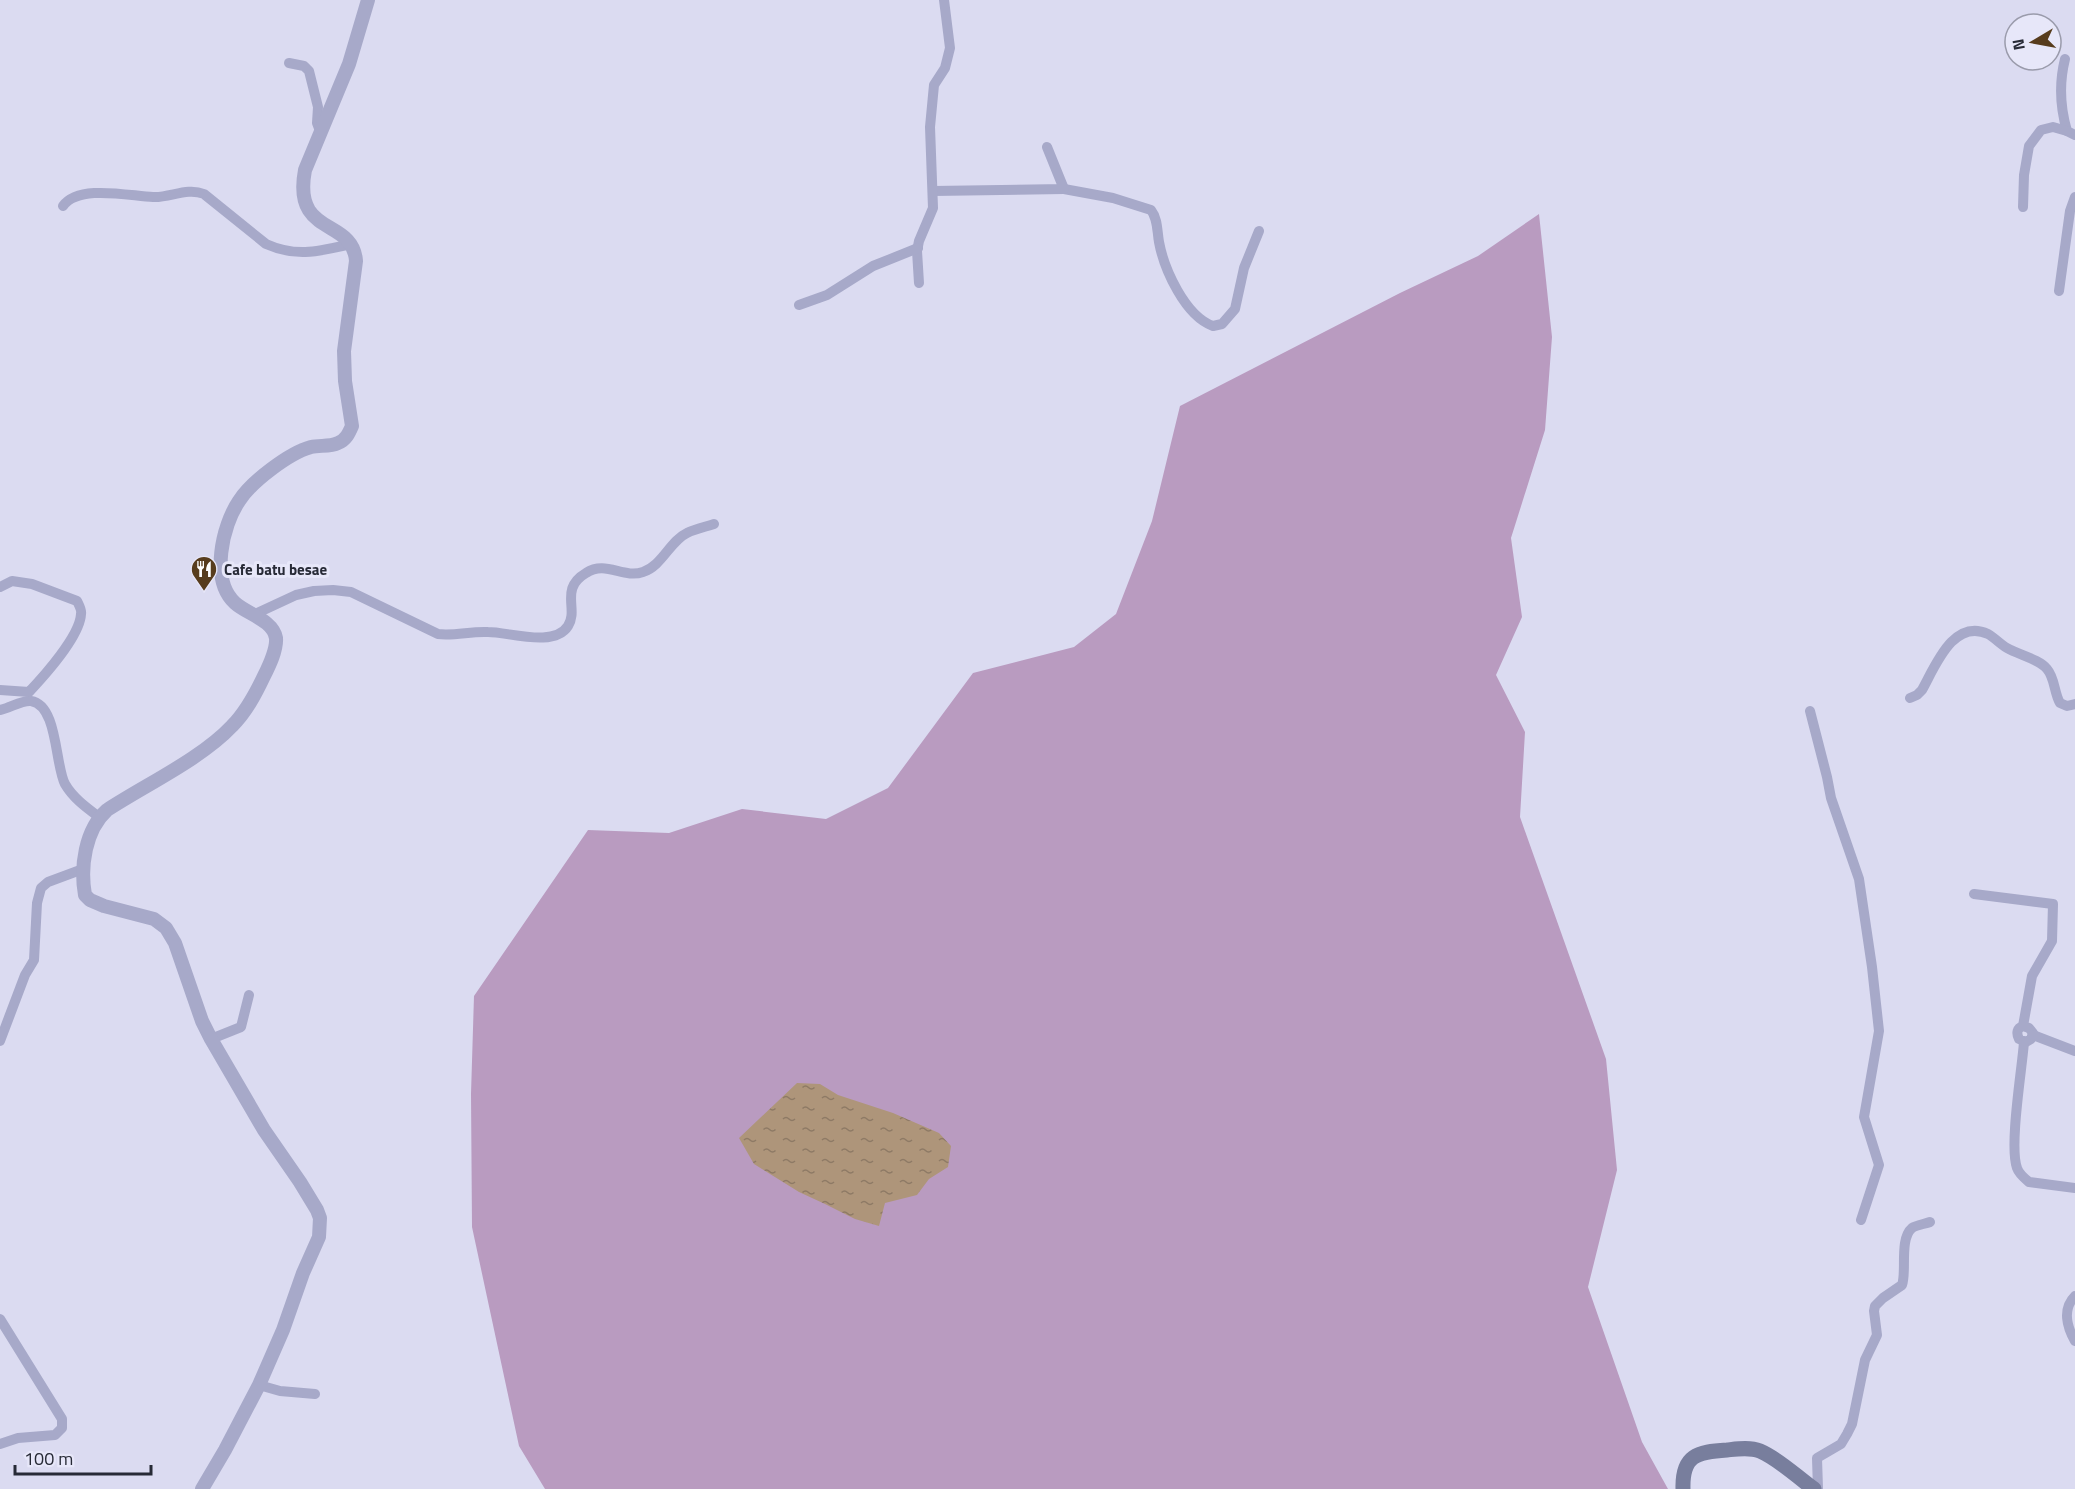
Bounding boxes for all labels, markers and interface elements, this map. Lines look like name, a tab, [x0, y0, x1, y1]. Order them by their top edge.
north arrow	[2003, 12, 2063, 72]
text: N	[2005, 37, 2031, 52]
restaurant icon: Cafe batu besae	[189, 554, 219, 592]
place label: Cafe batu besae	[224, 558, 327, 581]
scale bar	[15, 1438, 152, 1476]
text: 100 m	[24, 1445, 73, 1472]

